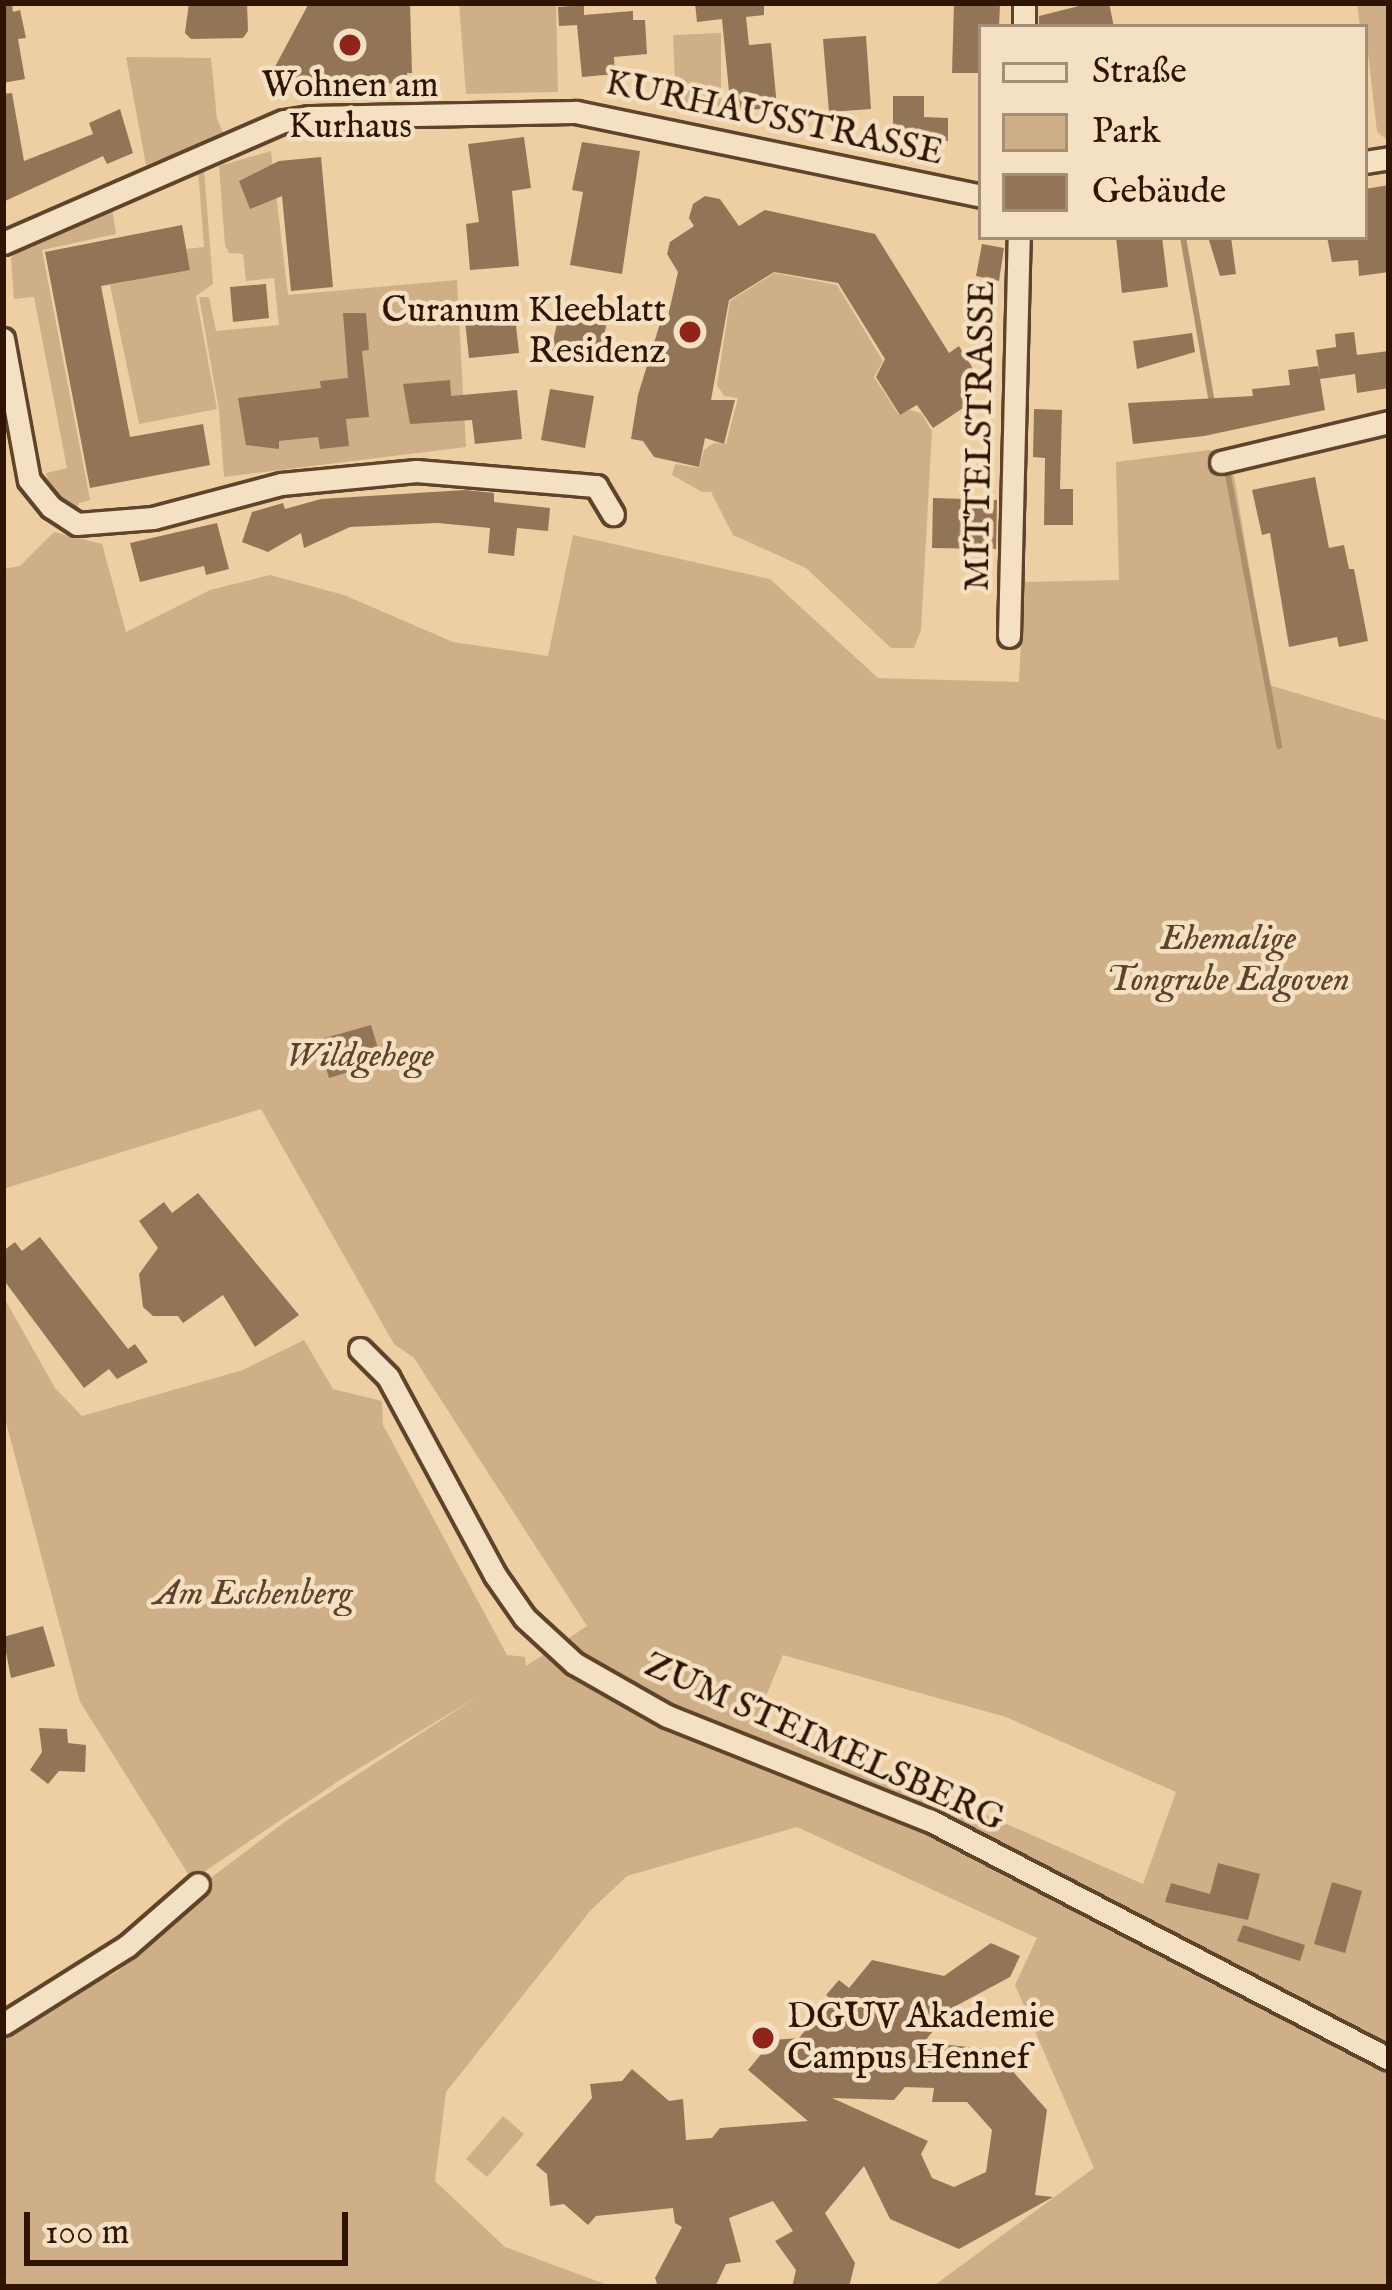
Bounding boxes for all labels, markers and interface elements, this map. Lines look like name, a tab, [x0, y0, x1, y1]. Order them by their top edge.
legend	[978, 24, 1368, 240]
marker: Wohnen am Kurhaus	[337, 32, 363, 58]
text: Straße	[1092, 49, 1187, 95]
street label: KURHAUSSTRASSE	[601, 62, 947, 176]
place label: Wohnen am Kurhaus	[262, 64, 438, 149]
text: Park	[1092, 109, 1160, 155]
text: Gebäude	[1092, 169, 1226, 215]
street label: MITTELSTRASSE	[957, 280, 1005, 592]
place label: Curanum Kleeblatt Residenz	[382, 289, 666, 374]
marker: Curanum Kleeblatt Residenz	[677, 319, 703, 345]
park label: Ehemalige Tongrube Edgoven	[1106, 917, 1350, 1002]
park label: Wildgehege	[286, 1035, 434, 1079]
park label: Am Eschenberg	[154, 1573, 352, 1617]
street label: ZUM STEIMELSBERG	[637, 1644, 1011, 1842]
place label: DGUV Akademie Campus Hennef	[787, 1995, 1055, 2080]
marker: DGUV Akademie Campus Hennef	[750, 2025, 776, 2051]
scale bar	[30, 2188, 354, 2262]
text: 100 m	[45, 2210, 129, 2256]

